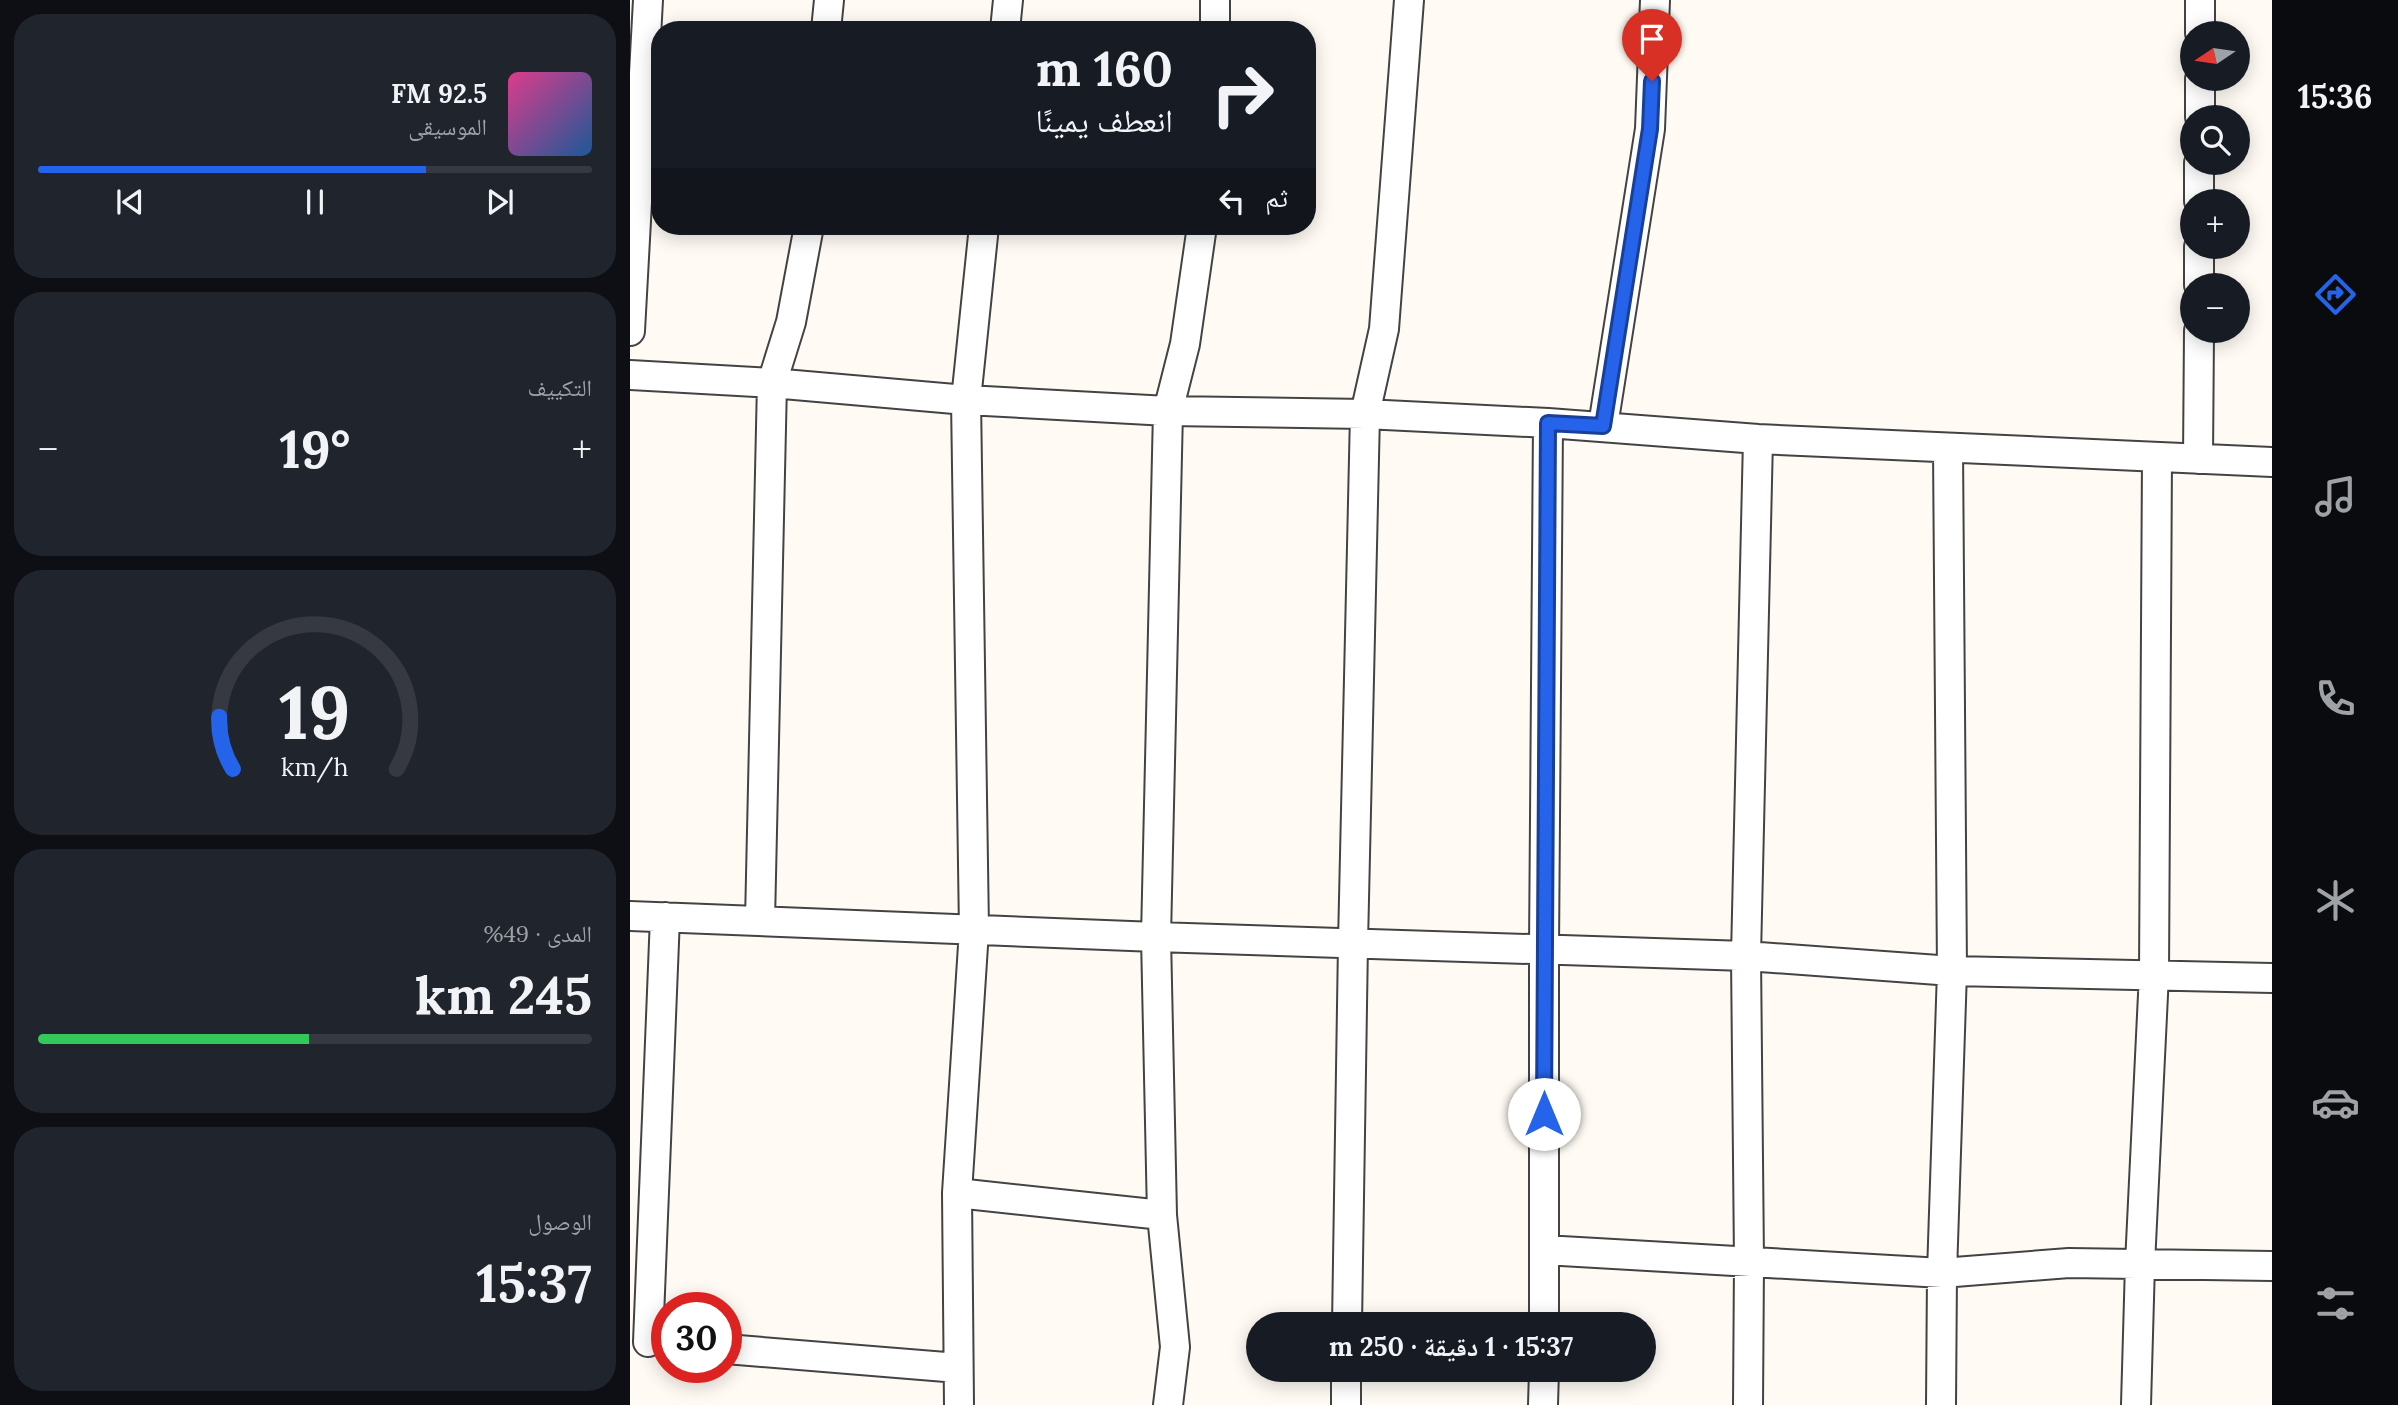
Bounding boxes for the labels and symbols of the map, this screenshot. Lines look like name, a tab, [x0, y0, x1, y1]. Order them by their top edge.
pin	[1622, 9, 1682, 81]
north arrow	[2180, 21, 2250, 91]
position arrow	[1507, 1077, 1581, 1151]
speed limit sign: 30	[651, 1292, 742, 1383]

